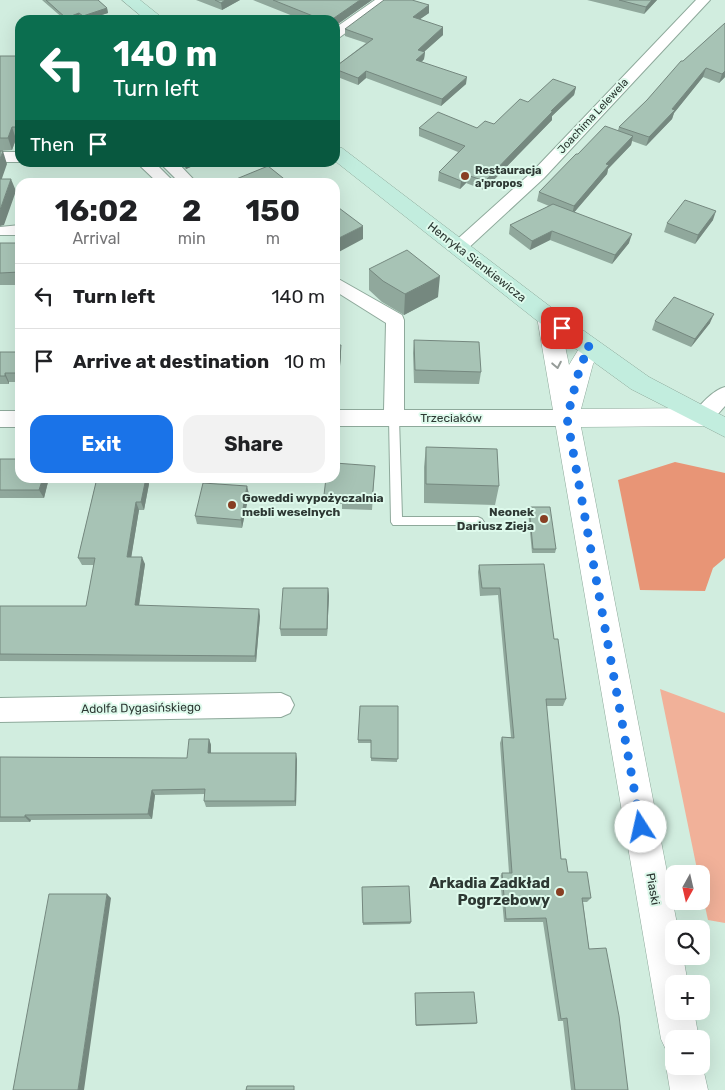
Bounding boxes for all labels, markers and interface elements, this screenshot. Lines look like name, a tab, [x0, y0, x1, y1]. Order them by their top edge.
text: 140 m	[113, 33, 218, 75]
icon: left	[30, 35, 95, 100]
text: Turn left	[113, 75, 199, 102]
street label: Joachima Lelewela	[555, 76, 631, 156]
icon: arrive	[84, 130, 112, 158]
text: Then	[30, 133, 74, 156]
place label: Restauracja a'propos	[475, 164, 542, 190]
marker: Restauracja a'propos	[459, 170, 471, 182]
text: 16:02	[55, 193, 138, 229]
text: 2	[182, 193, 201, 229]
text: 150	[245, 193, 300, 229]
street label: Henryka Sienkiewicza	[425, 219, 529, 305]
text: Arrival	[72, 229, 120, 248]
text: min	[178, 229, 206, 248]
text: m	[266, 229, 280, 248]
icon: left	[30, 282, 58, 310]
text: Turn left	[73, 285, 155, 308]
text: 140 m	[271, 285, 325, 308]
pin	[541, 307, 583, 349]
icon: arrive	[548, 314, 576, 342]
icon: arrive	[30, 347, 58, 375]
text: Arrive at destination	[73, 350, 269, 373]
text: 10 m	[284, 350, 326, 373]
one-way arrow	[552, 361, 562, 370]
street label: Trzeciaków	[420, 411, 482, 425]
button: Exit	[30, 415, 173, 473]
button: Share	[183, 415, 325, 473]
place label: Goweddi wypożyczalnia mebli weselnych	[242, 491, 384, 519]
marker: Goweddi wypożyczalnia mebli weselnych	[226, 499, 238, 511]
place label: Neonek Dariusz Zieja	[457, 505, 534, 533]
marker: Neonek Dariusz Zieja	[538, 513, 550, 525]
street label: Adolfa Dygasińskiego	[81, 700, 201, 716]
position arrow	[614, 800, 666, 852]
north arrow	[665, 865, 710, 910]
map controls	[665, 865, 710, 1075]
street label: Piaski	[643, 872, 663, 906]
place label: Arkadia Zadkład Pogrzebowy	[429, 874, 550, 909]
marker: Arkadia Zadkład Pogrzebowy	[554, 886, 566, 898]
button: search	[665, 920, 710, 965]
button: +	[665, 975, 710, 1020]
button: −	[665, 1030, 710, 1075]

